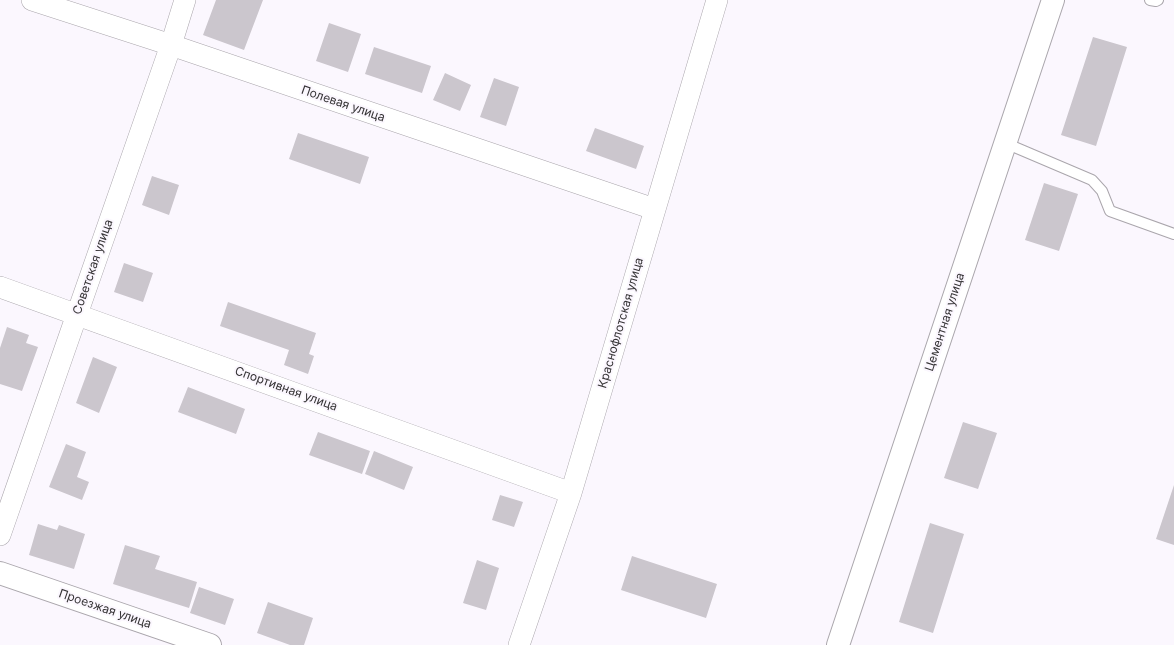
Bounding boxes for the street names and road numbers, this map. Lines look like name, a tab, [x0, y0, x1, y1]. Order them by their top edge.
street label: Полевая улица	[299, 83, 387, 125]
street label: Советская улица	[70, 218, 116, 316]
street label: Краснофлотская улица	[595, 256, 647, 390]
street label: Цементная улица	[922, 271, 968, 373]
street label: Спортивная улица	[233, 364, 339, 414]
street label: Проезжая улица	[57, 586, 153, 632]

